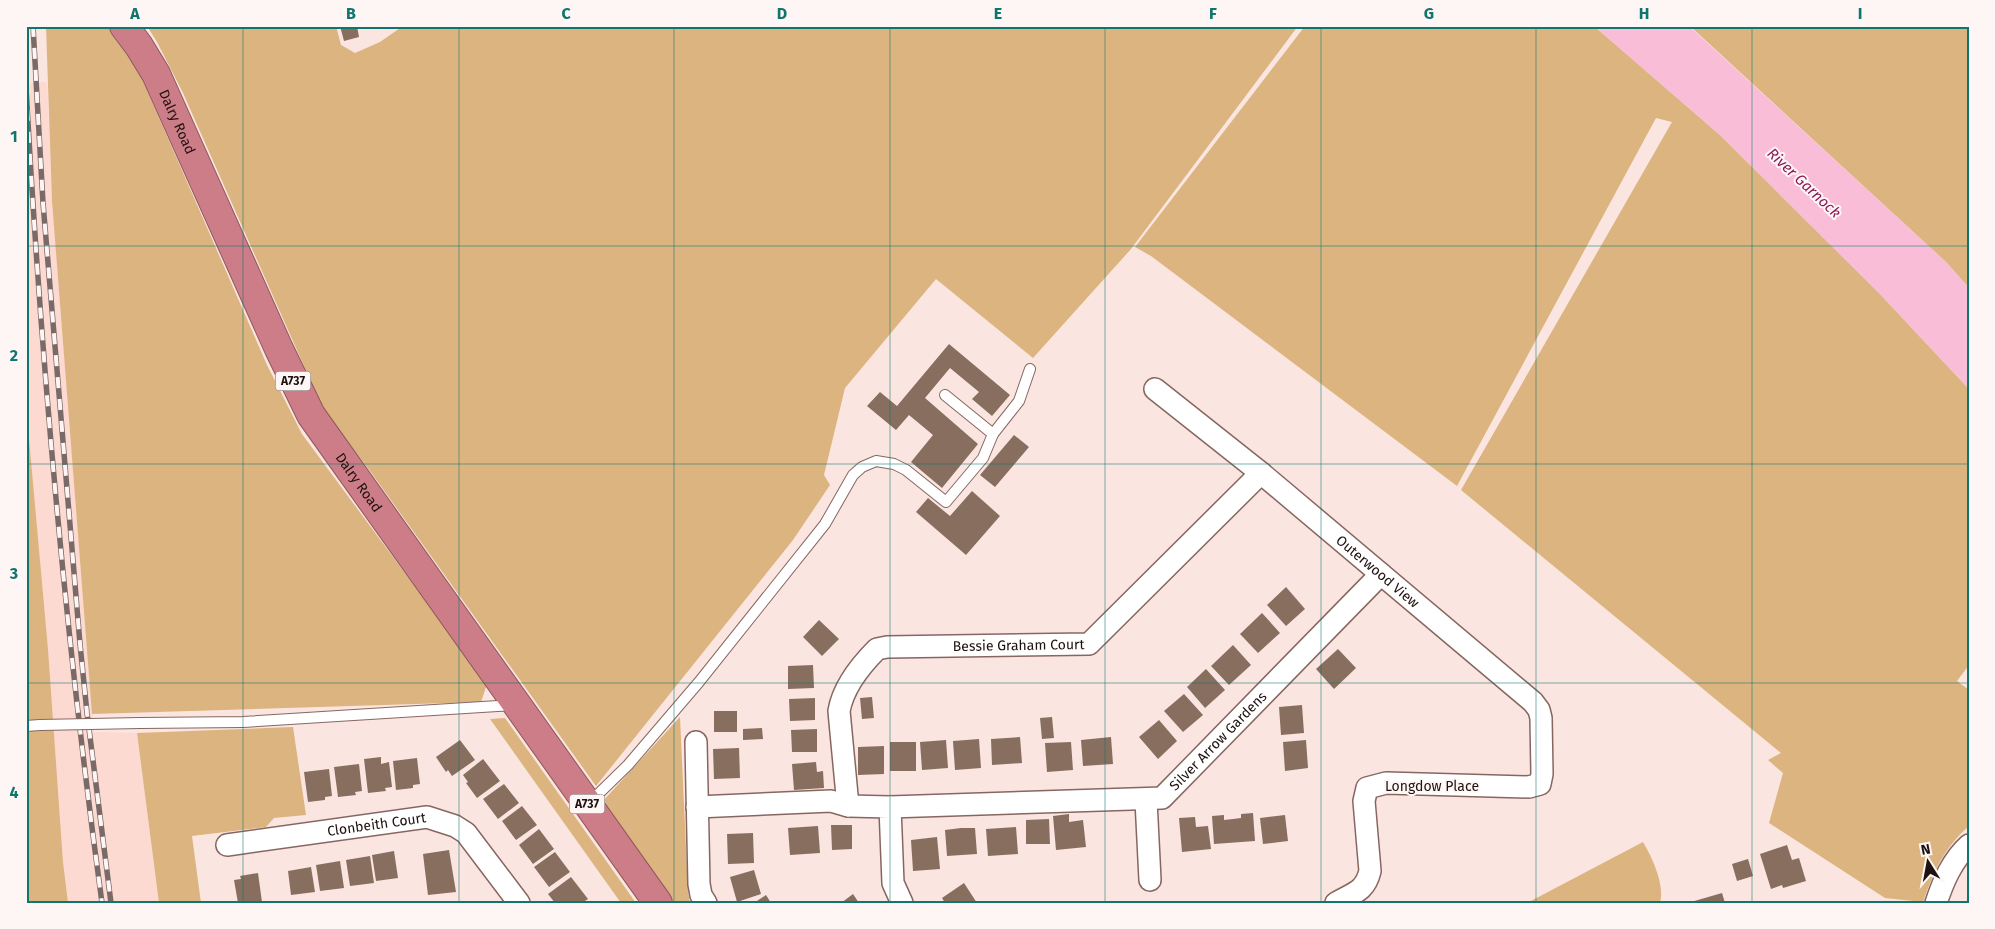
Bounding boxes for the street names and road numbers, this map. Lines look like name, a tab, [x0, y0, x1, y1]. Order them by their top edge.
street label: Dalry Road	[155, 87, 199, 157]
road number: A737	[276, 372, 310, 391]
street label: Dalry Road	[332, 450, 385, 516]
street label: Outerwood View	[1332, 532, 1423, 612]
street label: Bessie Graham Court	[953, 636, 1086, 655]
street label: Silver Arrow Gardens	[1166, 688, 1271, 794]
street label: Longdow Place	[1385, 778, 1479, 795]
road number: A737	[570, 794, 604, 814]
street label: Clonbeith Court	[326, 809, 428, 840]

